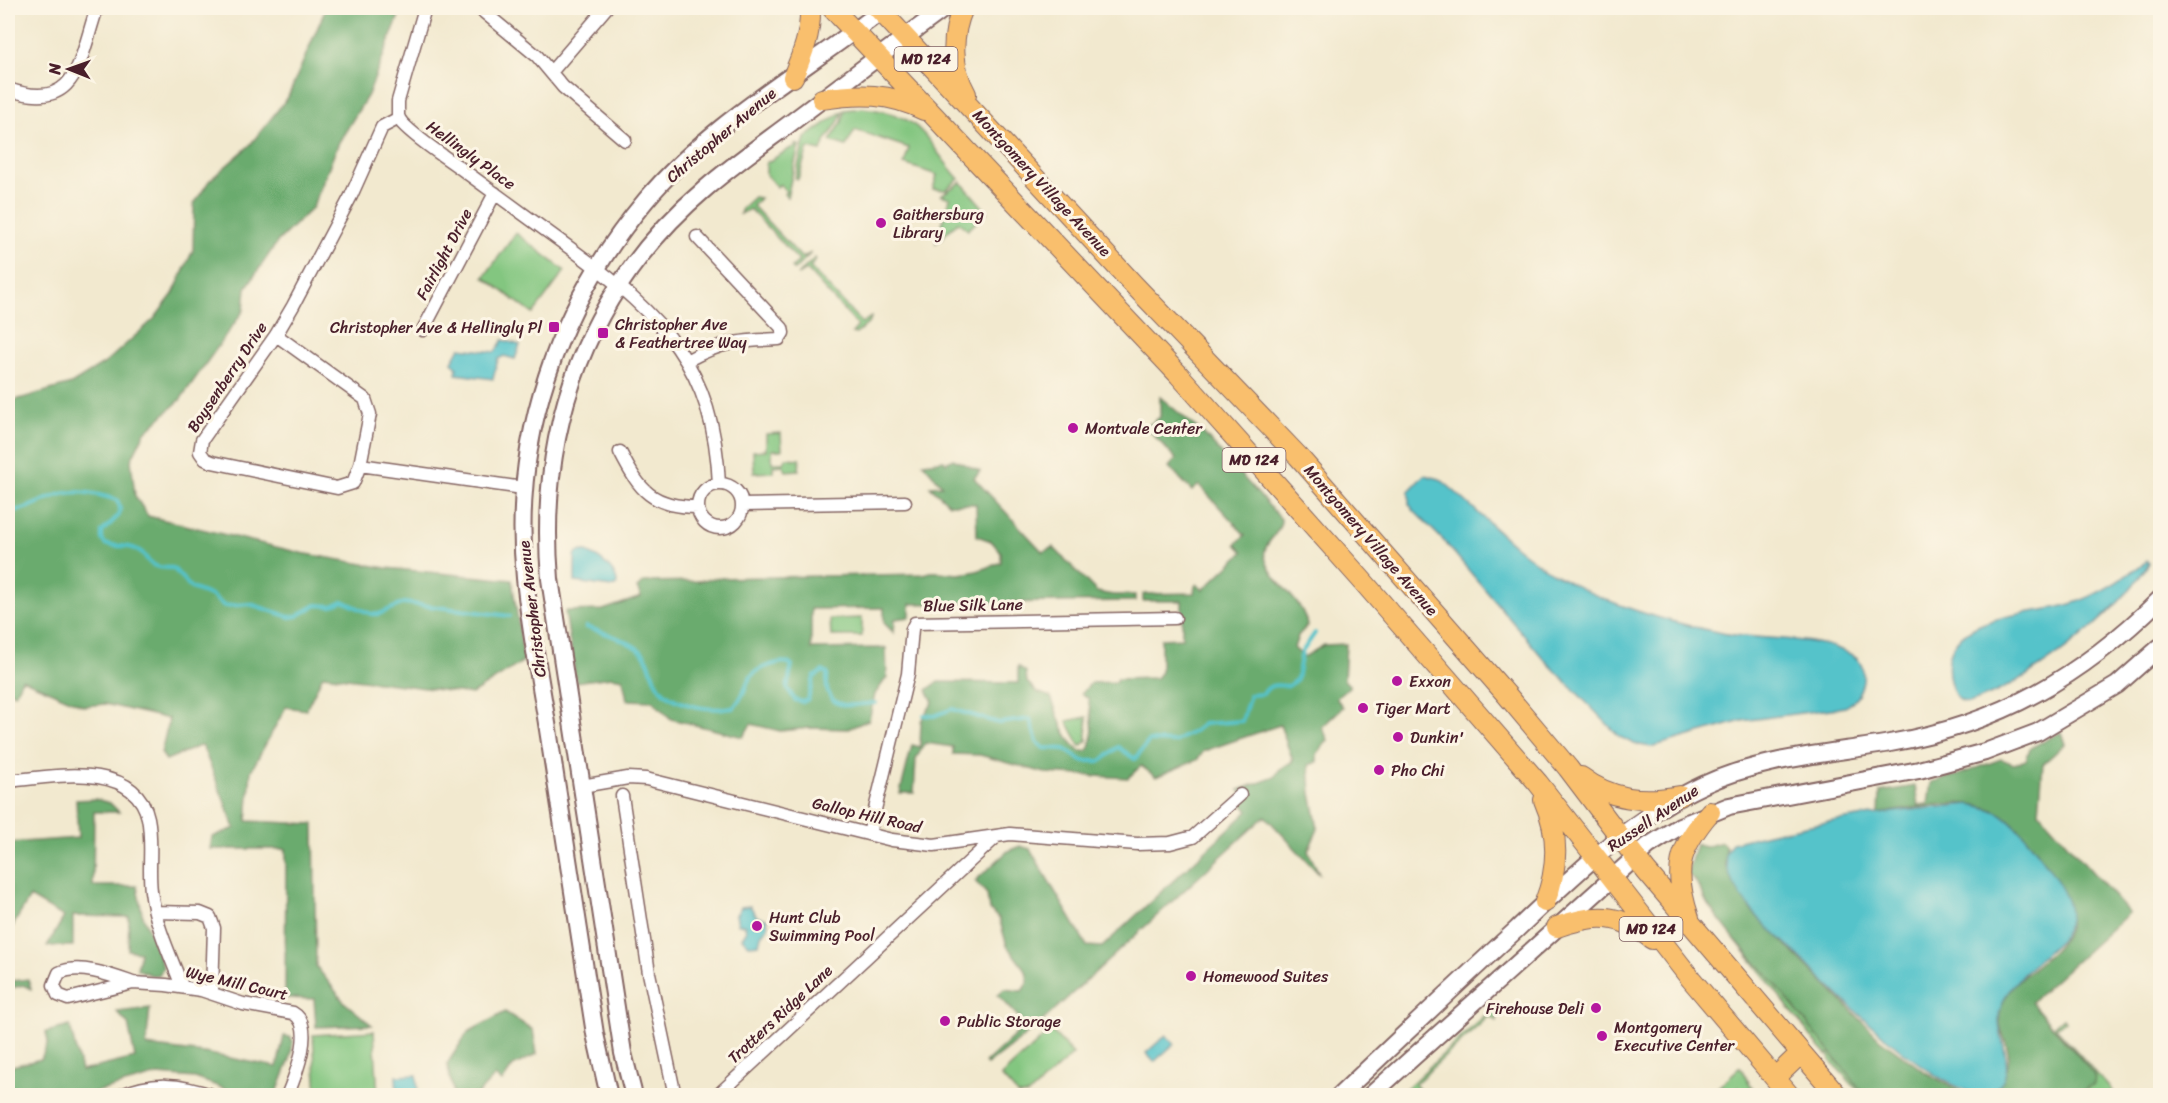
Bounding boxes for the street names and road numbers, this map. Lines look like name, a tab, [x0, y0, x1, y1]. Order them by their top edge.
road number: MD 124	[894, 47, 958, 71]
street label: Christopher Avenue	[659, 80, 783, 190]
street label: Montgomery Village Avenue	[965, 102, 1119, 264]
street label: Hellingly Place	[420, 112, 522, 198]
street label: Fairlight Drive	[408, 203, 480, 305]
street label: Boysenberry Drive	[179, 315, 275, 439]
road number: MD 124	[1222, 448, 1286, 472]
street label: Montgomery Village Avenue	[1296, 457, 1446, 623]
street label: Christopher Avenue	[509, 539, 555, 679]
street label: Blue Silk Lane	[923, 590, 1023, 620]
street label: Russell Avenue	[1601, 776, 1705, 860]
street label: Gallop Hill Road	[810, 788, 926, 842]
road number: MD 124	[1620, 917, 1682, 941]
street label: Wye Mill Court	[183, 957, 291, 1009]
street label: Trotters Ridge Lane	[720, 957, 840, 1071]

